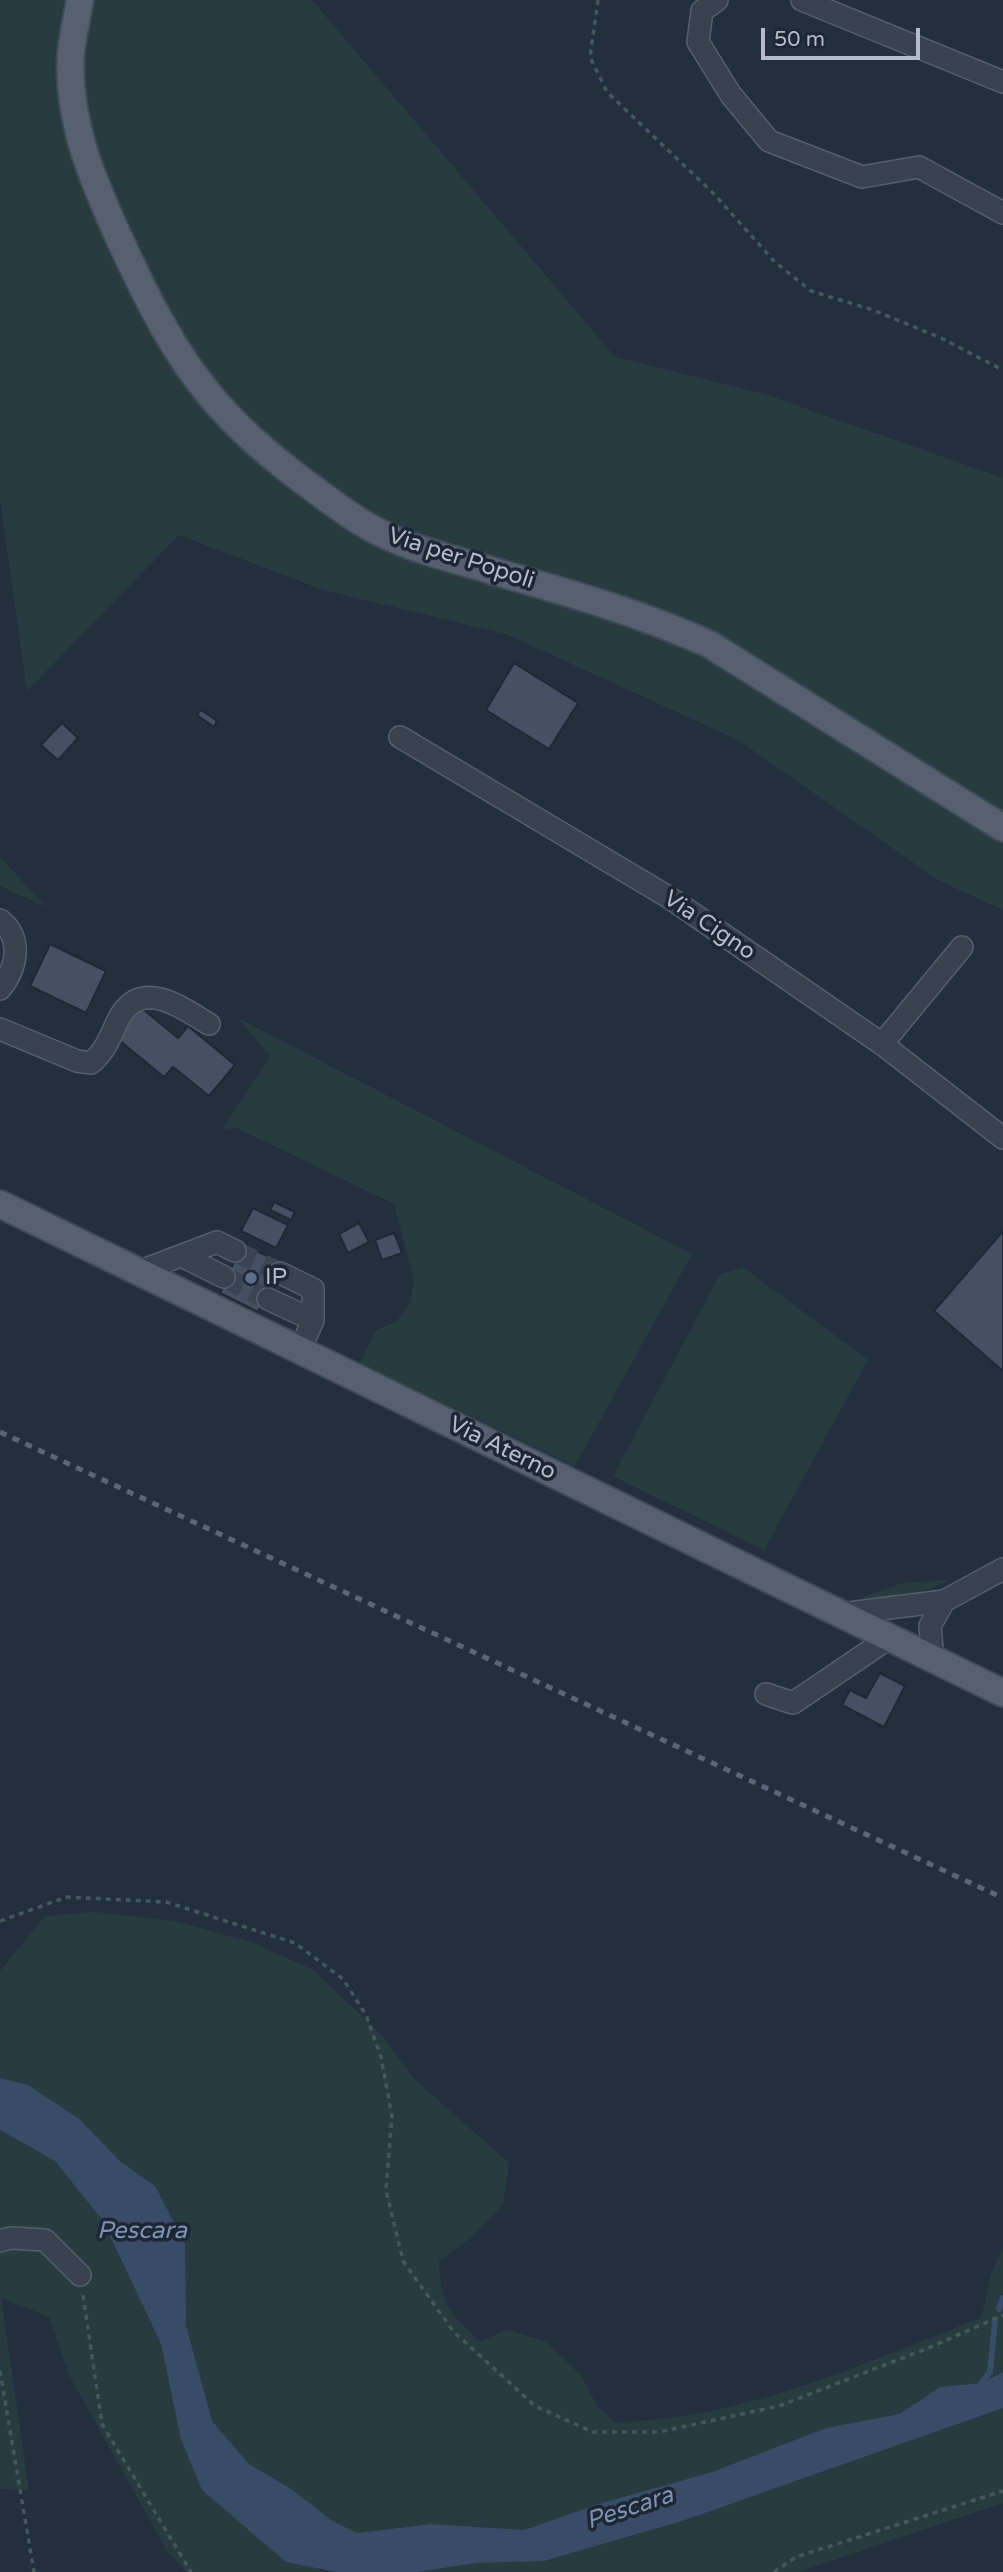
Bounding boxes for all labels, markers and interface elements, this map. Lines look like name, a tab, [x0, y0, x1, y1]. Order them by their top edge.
scale bar	[765, 14, 924, 58]
text: 50 m	[774, 27, 825, 52]
street label: Via per Popoli	[385, 522, 537, 596]
street label: Via Cigno	[658, 885, 760, 967]
place label: IP	[265, 1264, 287, 1292]
marker: IP	[243, 1270, 259, 1286]
street label: Via Aterno	[444, 1411, 560, 1487]
water label: Pescara	[97, 2218, 187, 2246]
water label: Pescara	[583, 2481, 677, 2537]

